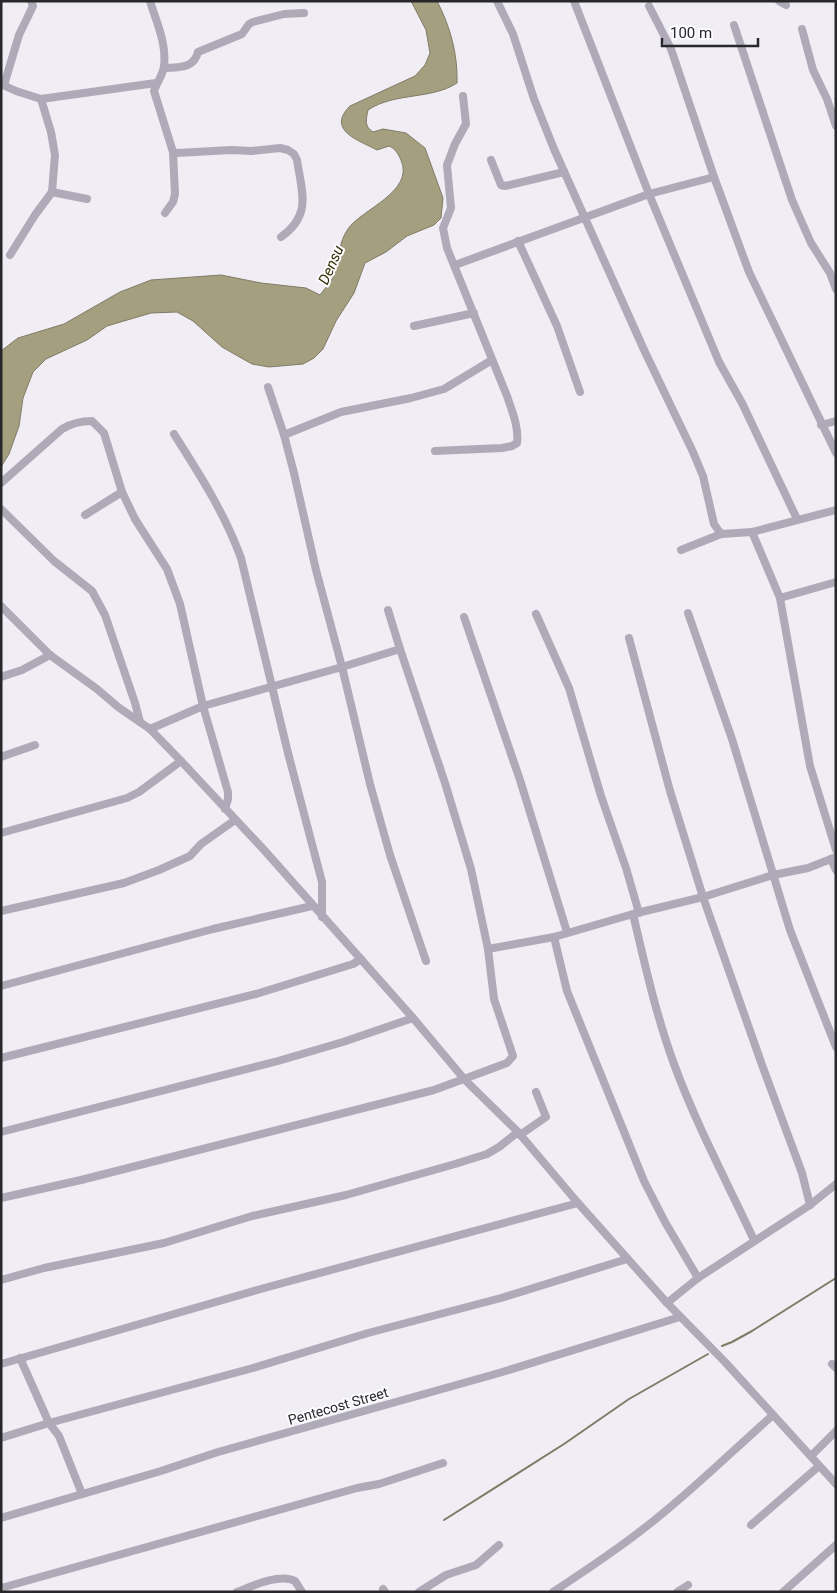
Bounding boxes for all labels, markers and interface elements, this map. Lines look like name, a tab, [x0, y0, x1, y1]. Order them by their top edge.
scale bar	[662, 15, 758, 47]
text: 100 m	[670, 24, 712, 42]
water label: Densu	[314, 243, 348, 287]
street label: Pentecost Street	[286, 1384, 390, 1428]

